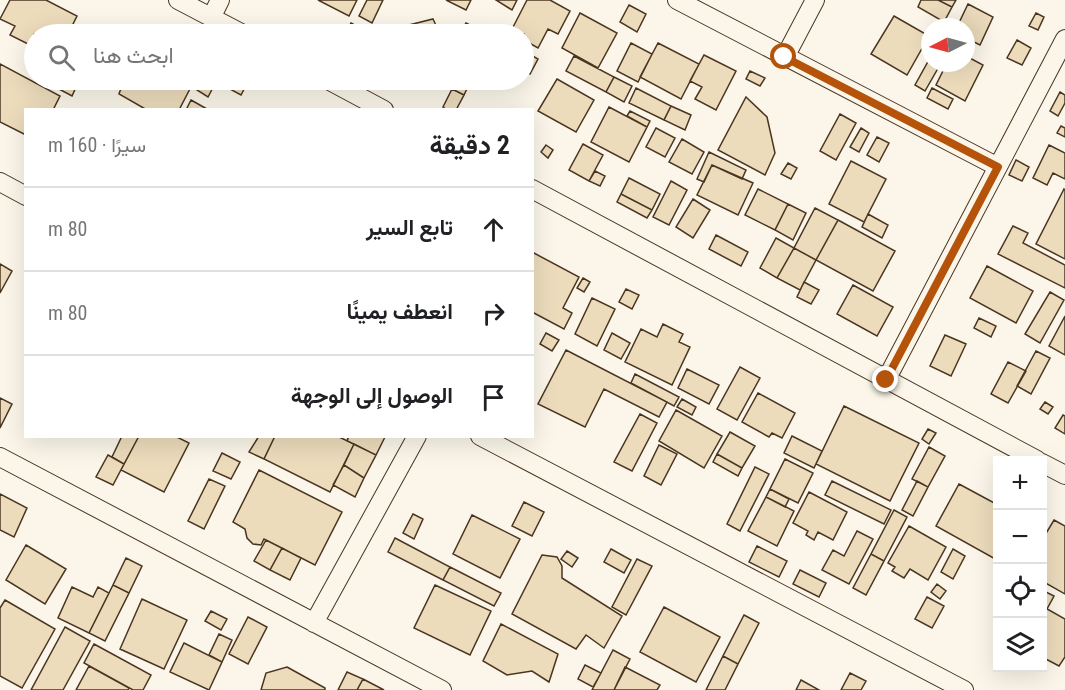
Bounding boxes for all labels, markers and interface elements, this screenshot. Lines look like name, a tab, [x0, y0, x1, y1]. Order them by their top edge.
north arrow	[921, 18, 975, 72]
search box	[24, 24, 534, 90]
icon: search	[45, 41, 78, 74]
text: ابحث هنا	[93, 43, 174, 68]
route start	[770, 43, 796, 69]
text: 2 دقيقة	[430, 130, 510, 160]
text: سيرًا · 160 m	[48, 133, 146, 157]
icon: ahead	[477, 213, 510, 246]
text: تابع السير	[366, 215, 453, 240]
text: 80 m	[48, 217, 87, 241]
icon: right	[477, 297, 510, 330]
text: انعطف يمينًا	[347, 299, 453, 324]
text: 80 m	[48, 301, 87, 325]
route end	[872, 366, 898, 392]
icon: arrive	[477, 381, 510, 414]
text: الوصول إلى الوجهة	[291, 383, 453, 408]
map controls	[993, 456, 1047, 672]
button: +	[993, 456, 1047, 510]
button: −	[993, 510, 1047, 564]
button: locate	[993, 564, 1047, 618]
button: layers	[993, 618, 1047, 672]

